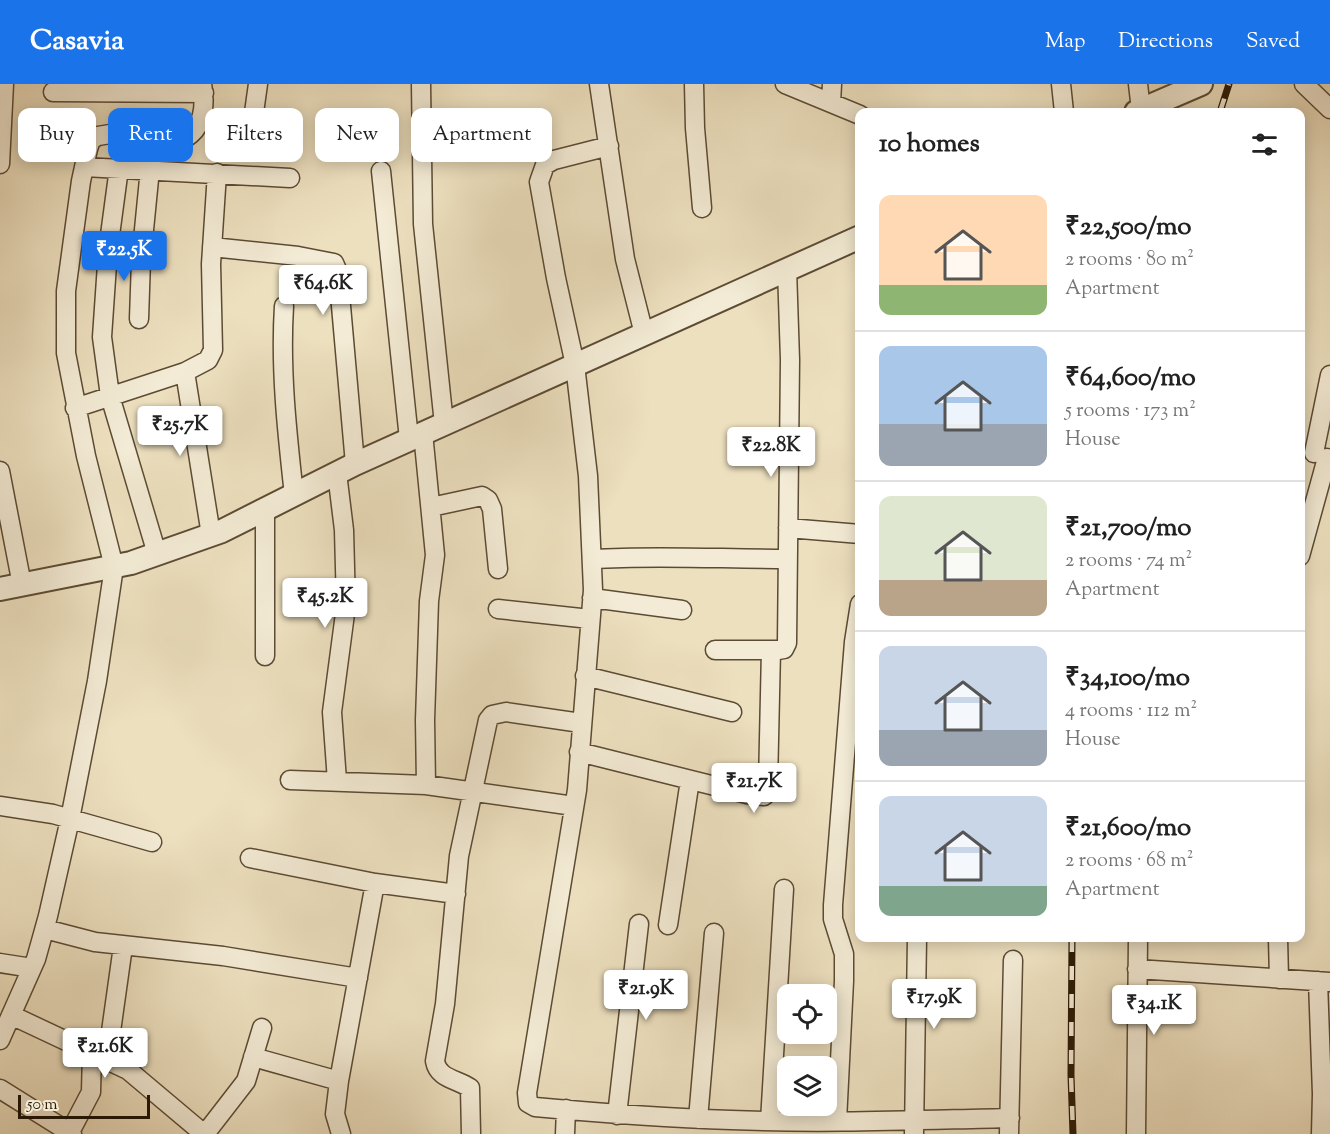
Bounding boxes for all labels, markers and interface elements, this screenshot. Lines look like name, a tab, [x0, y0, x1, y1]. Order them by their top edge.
text: Casavia	[30, 22, 124, 62]
text: Map	[1045, 27, 1085, 57]
text: Directions	[1118, 27, 1213, 57]
text: Saved	[1246, 27, 1300, 57]
chip: Buy	[18, 108, 96, 162]
chip: Rent	[108, 108, 193, 162]
chip: Filters	[205, 108, 303, 162]
chip: New	[315, 108, 399, 162]
chip: Apartment	[411, 108, 552, 162]
text: 10 homes	[879, 126, 980, 163]
icon: filters	[1248, 128, 1281, 161]
text: ₹22,500/mo	[1065, 209, 1192, 246]
icon: home	[927, 219, 999, 291]
pin: ₹22.5K	[75, 231, 173, 282]
text: ₹22.5K	[96, 236, 152, 265]
text: 2 rooms · 80 m²	[1065, 246, 1194, 275]
pin: ₹64.6K	[274, 265, 372, 316]
text: ₹64.6K	[293, 270, 353, 299]
text: Apartment	[1065, 275, 1160, 304]
text: ₹64,600/mo	[1065, 360, 1196, 397]
icon: home	[927, 370, 999, 442]
text: 5 rooms · 173 m²	[1065, 397, 1196, 426]
pin: ₹25.7K	[131, 406, 229, 457]
text: ₹25.7K	[151, 411, 209, 440]
text: House	[1065, 426, 1120, 455]
pin: ₹22.8K	[722, 427, 820, 478]
text: ₹22.8K	[741, 432, 801, 461]
text: ₹21,700/mo	[1065, 510, 1191, 547]
icon: home	[927, 520, 999, 592]
text: 2 rooms · 74 m²	[1065, 547, 1192, 576]
text: Apartment	[1065, 576, 1160, 605]
pin: ₹45.2K	[276, 578, 374, 629]
text: ₹45.2K	[296, 583, 354, 612]
text: ₹34,100/mo	[1065, 660, 1190, 697]
icon: home	[927, 670, 999, 742]
text: 4 rooms · 112 m²	[1065, 697, 1197, 726]
text: House	[1065, 726, 1120, 755]
pin: ₹21.7K	[705, 763, 803, 814]
text: ₹21.7K	[725, 768, 783, 797]
text: ₹21,600/mo	[1065, 810, 1191, 847]
icon: home	[927, 820, 999, 892]
text: 2 rooms · 68 m²	[1065, 847, 1193, 876]
text: Apartment	[1065, 876, 1160, 905]
pin: ₹21.9K	[597, 970, 695, 1021]
text: ₹21.9K	[618, 975, 674, 1004]
pin: ₹17.9K	[885, 979, 983, 1030]
map controls	[777, 984, 837, 1116]
button: locate	[777, 984, 837, 1044]
text: ₹17.9K	[906, 984, 962, 1013]
pin: ₹34.1K	[1105, 985, 1203, 1036]
text: ₹34.1K	[1126, 990, 1182, 1019]
pin: ₹21.6K	[56, 1028, 154, 1079]
text: ₹21.6K	[77, 1033, 133, 1062]
button: layers	[777, 1056, 837, 1116]
scale bar	[18, 1092, 150, 1120]
text: 50 m	[27, 1094, 58, 1117]

